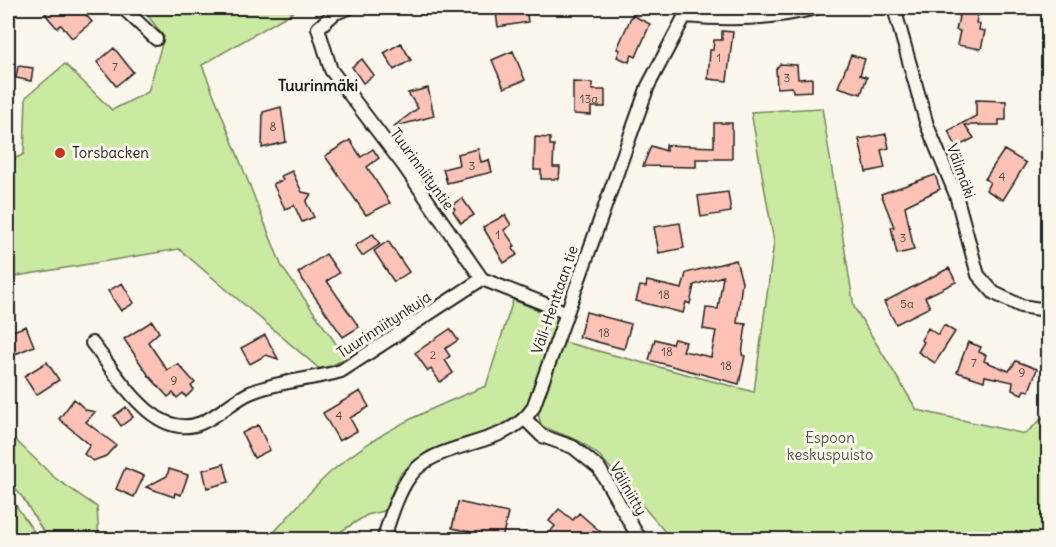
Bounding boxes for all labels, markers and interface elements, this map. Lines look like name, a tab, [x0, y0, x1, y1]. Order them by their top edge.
house number: 1	[717, 50, 721, 65]
house number: 7	[112, 59, 118, 74]
house number: 3	[784, 70, 791, 85]
district label: Tuurinmäki	[278, 75, 358, 95]
house number: 13a	[580, 91, 598, 106]
house number: 8	[270, 119, 277, 134]
street label: Tuurinniityntie	[386, 124, 458, 213]
street label: Välimäki	[943, 141, 980, 201]
place label: Torsbacken	[72, 143, 149, 162]
marker: Torsbacken	[53, 146, 67, 160]
house number: 3	[469, 158, 476, 173]
house number: 4	[999, 169, 1006, 184]
house number: 1	[496, 227, 500, 242]
house number: 3	[900, 230, 907, 245]
street label: Väli-Henttaan tie	[527, 243, 582, 357]
street label: Tuurinniitynkuja	[333, 287, 435, 362]
house number: 18	[658, 287, 670, 302]
house number: 5a	[900, 296, 914, 311]
house number: 18	[598, 325, 610, 340]
house number: 18	[661, 344, 673, 359]
house number: 2	[430, 347, 437, 362]
house number: 7	[971, 355, 977, 370]
house number: 18	[720, 358, 732, 373]
house number: 9	[1019, 365, 1026, 380]
house number: 9	[171, 373, 178, 388]
house number: 4	[336, 408, 343, 423]
park label: Espoon keskuspuisto	[787, 428, 873, 464]
street label: Väliniitty	[606, 459, 651, 519]

